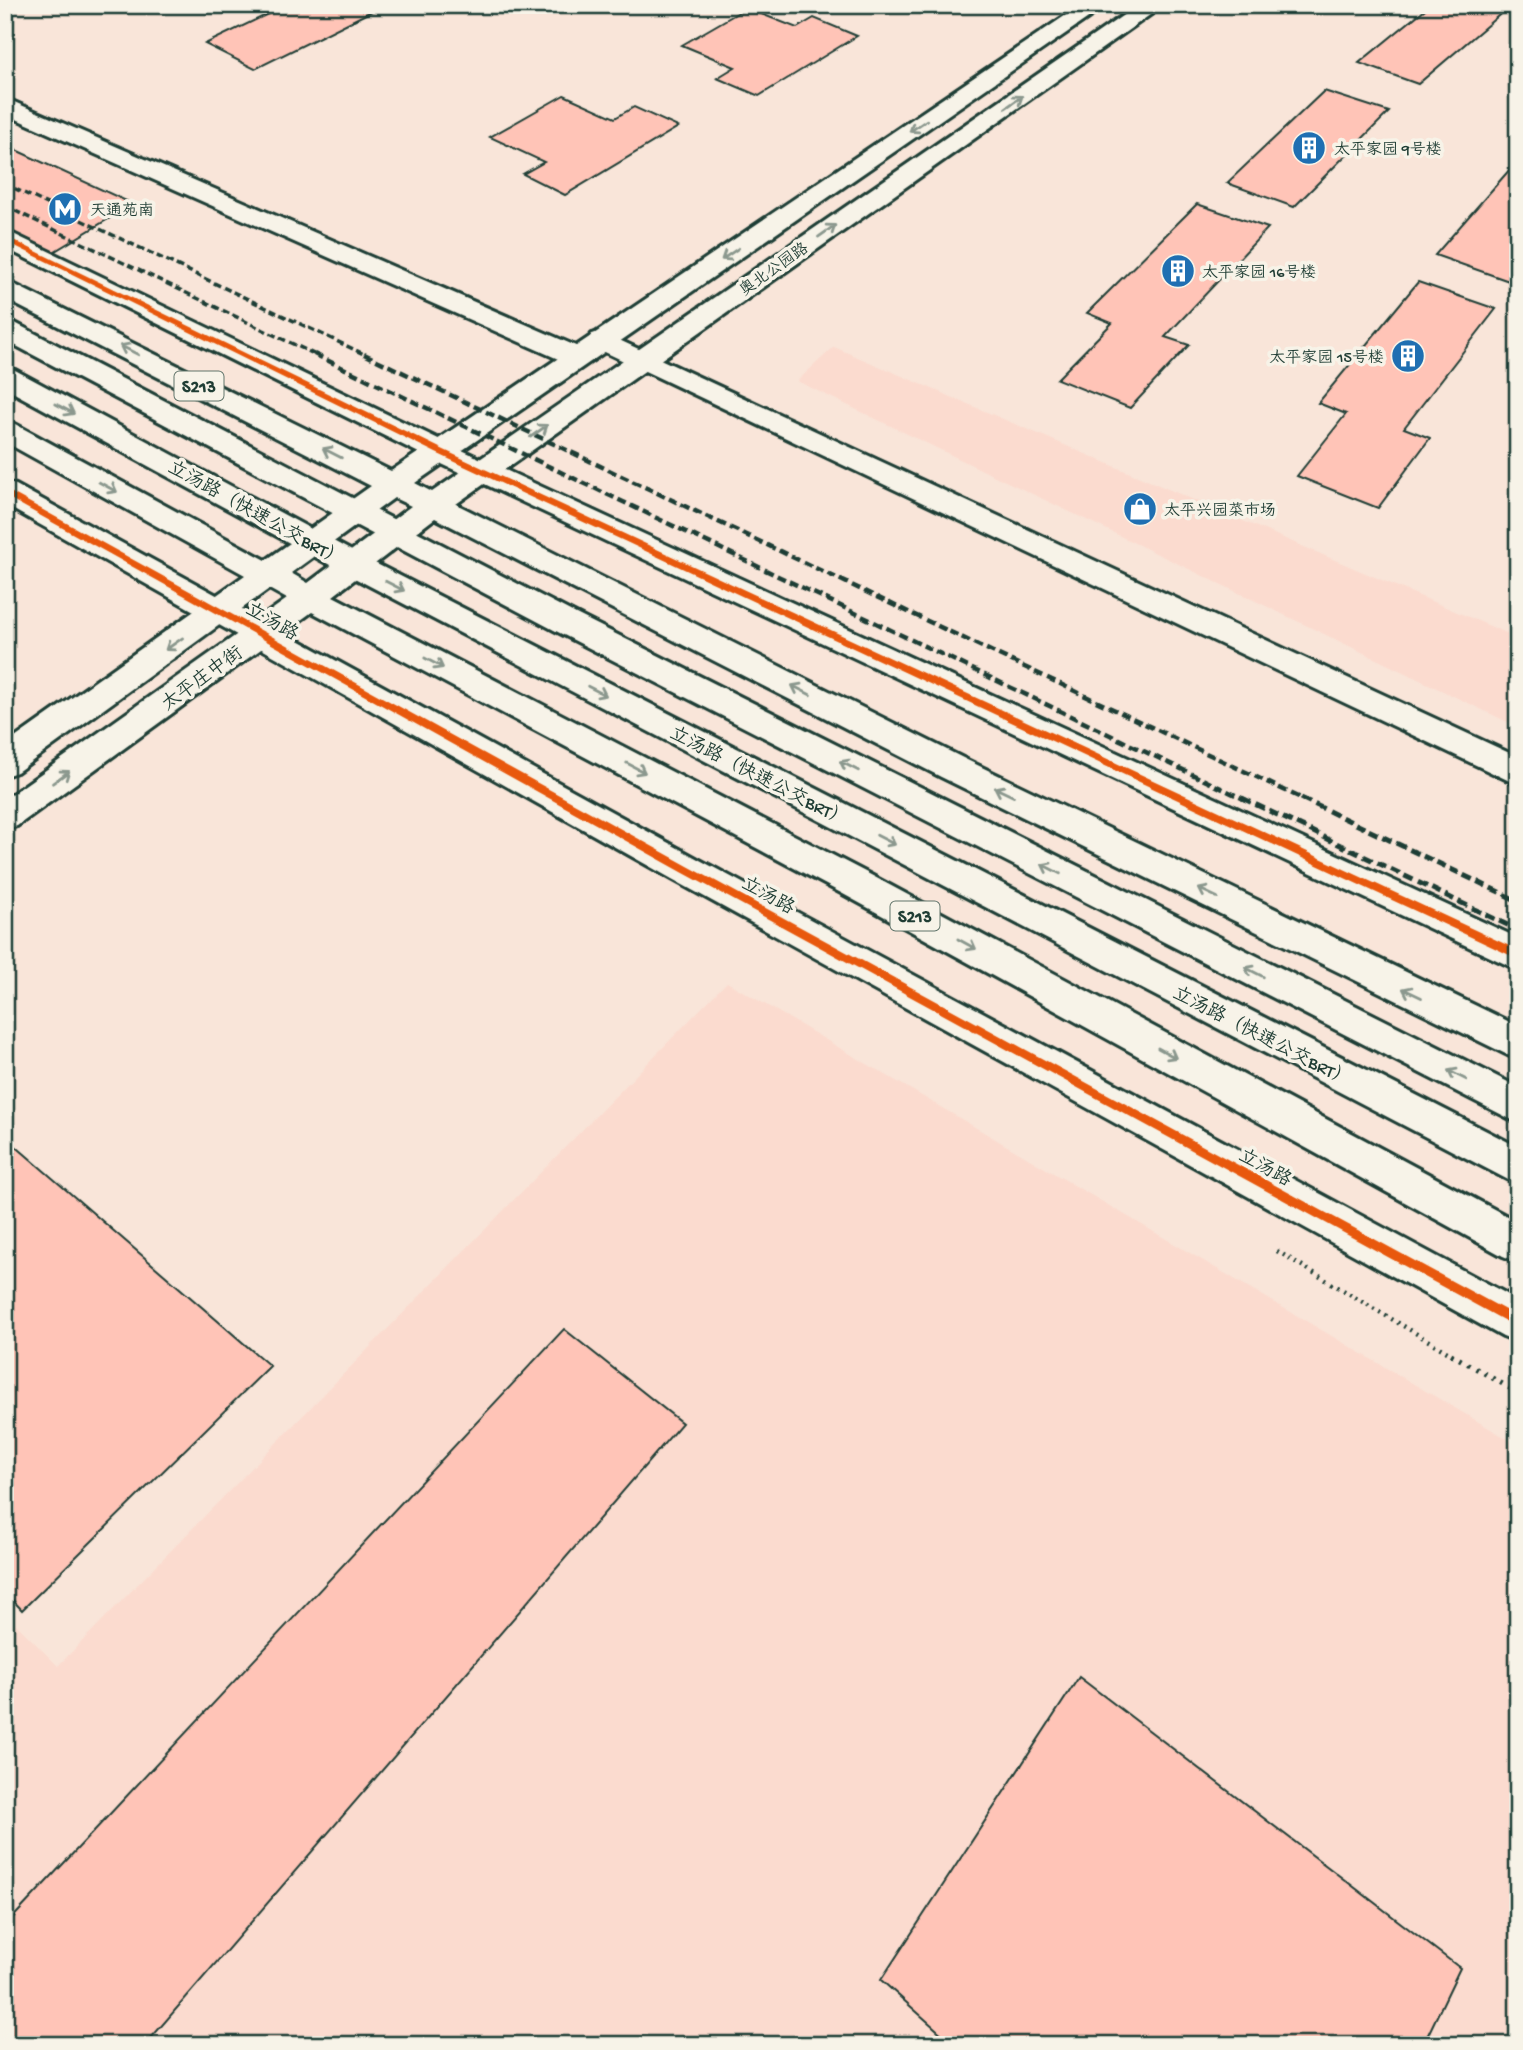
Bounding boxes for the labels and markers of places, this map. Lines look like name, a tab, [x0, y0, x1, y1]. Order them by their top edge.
building icon: 太平家园 9号楼	[1290, 129, 1328, 167]
place label: 太平家园 9号楼	[1334, 140, 1442, 161]
metro station icon: 天通苑南	[46, 190, 84, 228]
place label: 天通苑南	[90, 201, 154, 222]
building icon: 太平家园 16号楼	[1159, 252, 1197, 290]
place label: 太平家园 16号楼	[1202, 263, 1316, 284]
building icon: 太平家园 15号楼	[1389, 337, 1427, 375]
place label: 太平家园 15号楼	[1269, 348, 1384, 369]
shop icon: 太平兴园菜市场	[1121, 490, 1159, 528]
place label: 太平兴园菜市场	[1164, 501, 1276, 522]

